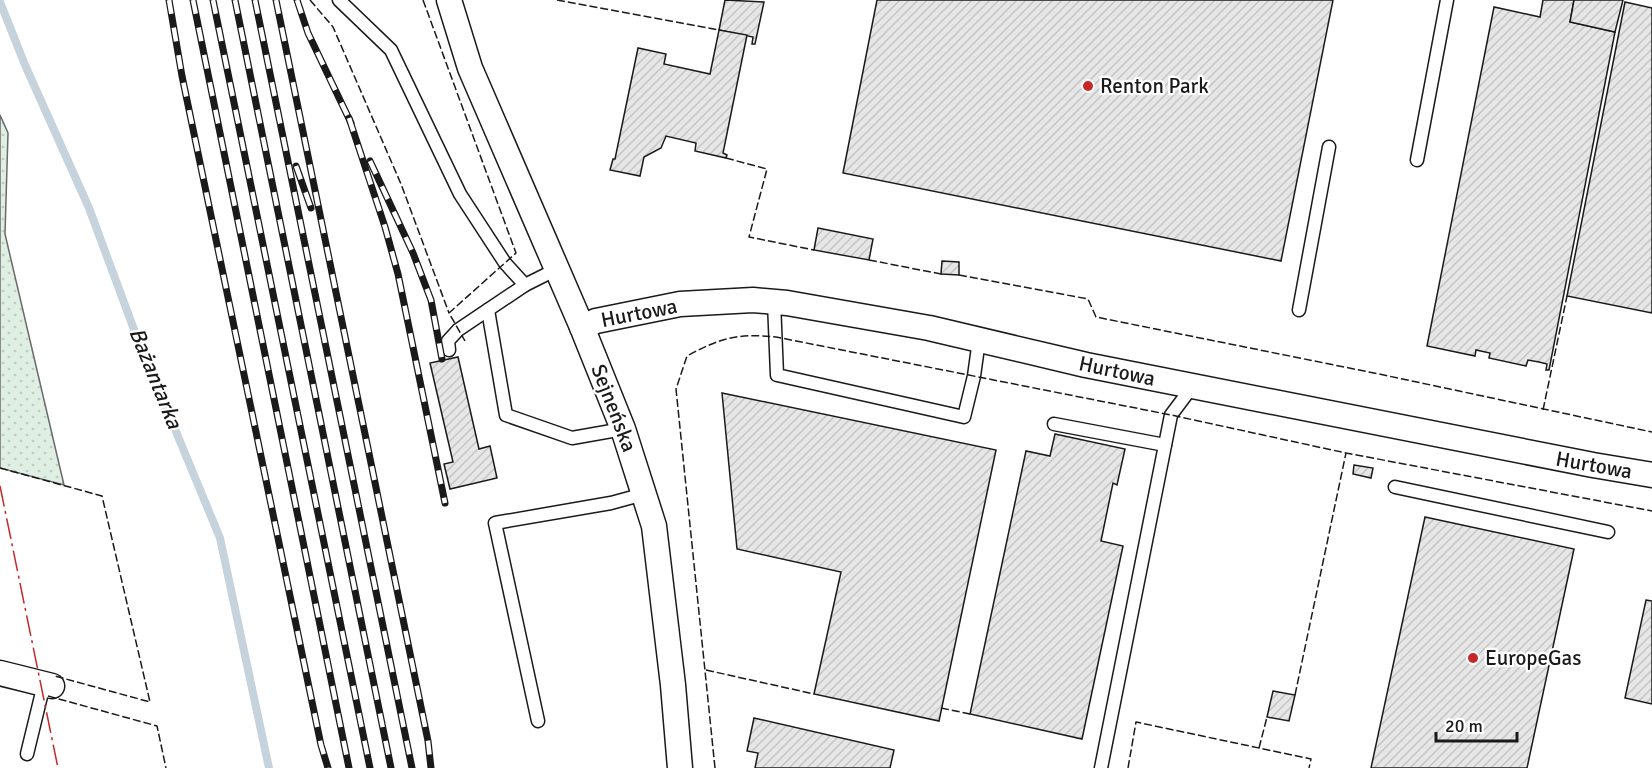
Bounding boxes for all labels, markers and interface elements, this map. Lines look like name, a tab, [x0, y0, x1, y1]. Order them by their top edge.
place label: Renton Park	[1100, 73, 1209, 99]
marker: Renton Park	[1081, 79, 1095, 93]
street label: Hurtowa	[599, 293, 679, 333]
water label: Bażantarka	[124, 324, 189, 433]
street label: Hurtowa	[1076, 350, 1158, 392]
street label: Sejneńska	[585, 360, 643, 456]
street label: Hurtowa	[1554, 445, 1634, 485]
place label: EuropeGas	[1485, 645, 1581, 671]
marker: EuropeGas	[1466, 651, 1480, 665]
scale bar	[1436, 705, 1517, 743]
text: 20 m	[1445, 715, 1483, 737]

